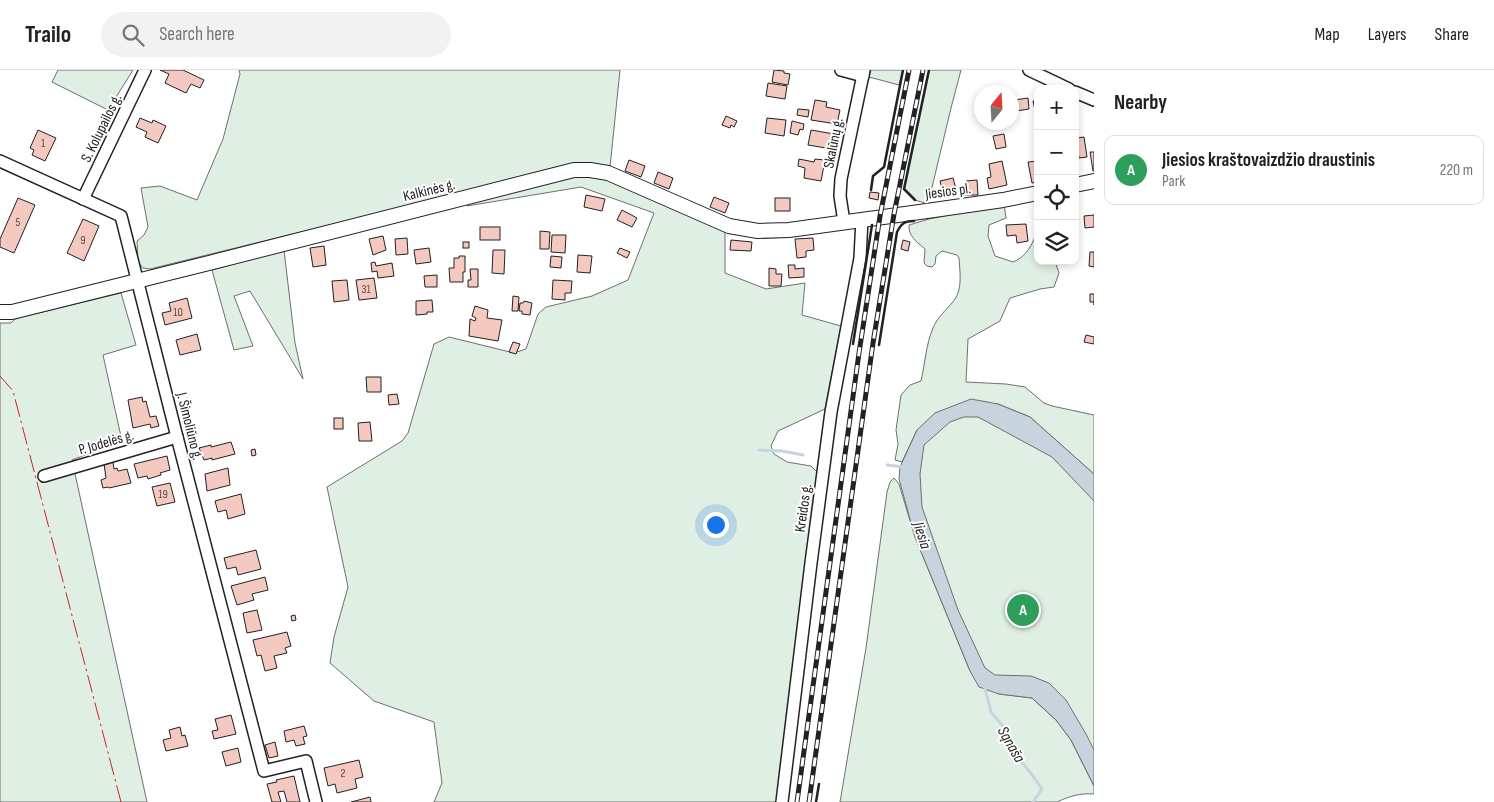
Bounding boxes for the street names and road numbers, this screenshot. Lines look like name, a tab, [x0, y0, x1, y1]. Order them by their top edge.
street label: S. Kolupailos g.	[77, 91, 126, 166]
street label: Skalūnų g.	[819, 116, 848, 170]
street label: Kalkinės g.	[401, 175, 457, 206]
street label: Jiesios pl.	[923, 179, 972, 204]
street label: J. Šimoliūno g.	[172, 389, 207, 462]
street label: P. Jodelės g.	[76, 426, 136, 459]
street label: Kreidos g.	[791, 483, 816, 533]

